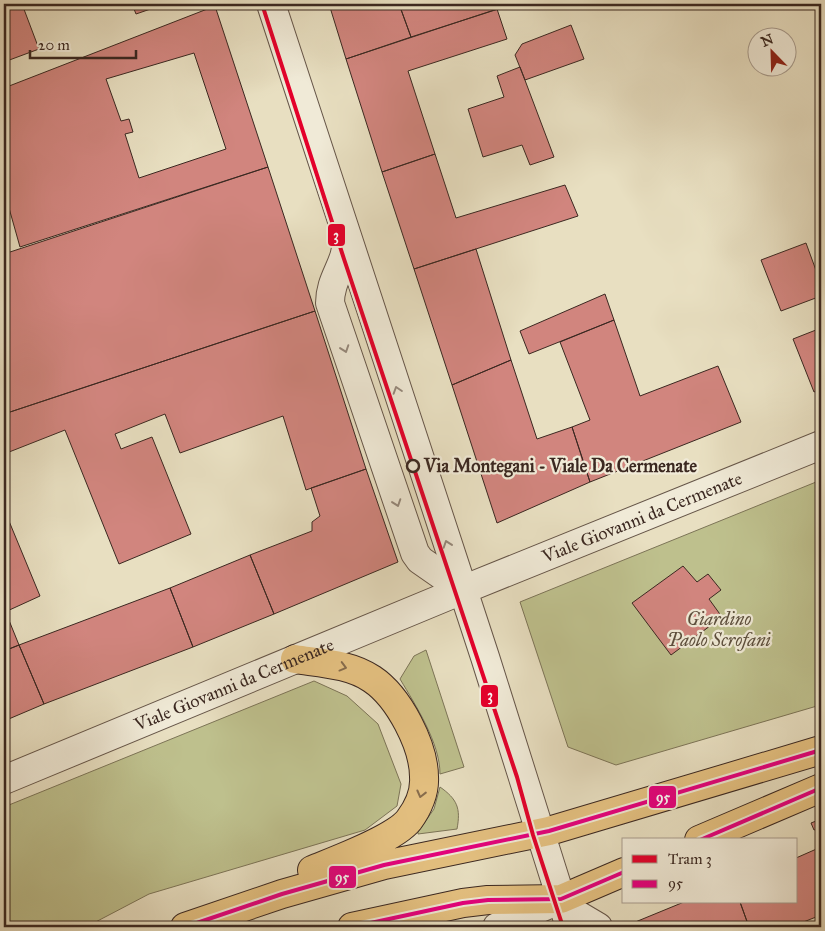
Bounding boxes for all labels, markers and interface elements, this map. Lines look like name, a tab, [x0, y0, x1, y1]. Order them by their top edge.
scale bar	[30, 28, 136, 60]
north arrow	[748, 28, 798, 78]
text: N	[758, 30, 776, 51]
text: 20 m	[38, 36, 70, 54]
line badge: 3	[327, 223, 346, 247]
text: 3	[333, 227, 339, 245]
one-way arrow	[340, 344, 350, 353]
one-way arrow	[393, 386, 403, 394]
place label: Via Montegani - Viale Da Cermenate	[423, 455, 698, 478]
marker: Via Montegani - Viale Da Cermenate	[406, 459, 420, 473]
street label: Viale Giovanni da Cermenate	[538, 467, 745, 568]
one-way arrow	[391, 498, 401, 507]
one-way arrow	[443, 540, 453, 549]
park label: Giardino Paolo Scrofani	[667, 608, 771, 651]
street label: Viale Giovanni da Cermenate	[130, 634, 337, 736]
one-way arrow	[339, 661, 348, 672]
line badge: 3	[480, 684, 499, 708]
text: 3	[487, 687, 493, 705]
line badge: 95	[648, 785, 677, 809]
one-way arrow	[416, 789, 427, 798]
text: 95	[656, 789, 671, 807]
legend	[622, 838, 798, 904]
text: Tram 3	[668, 850, 712, 868]
line badge: 95	[328, 865, 357, 889]
text: 95	[335, 869, 350, 887]
text: 95	[668, 874, 683, 892]

